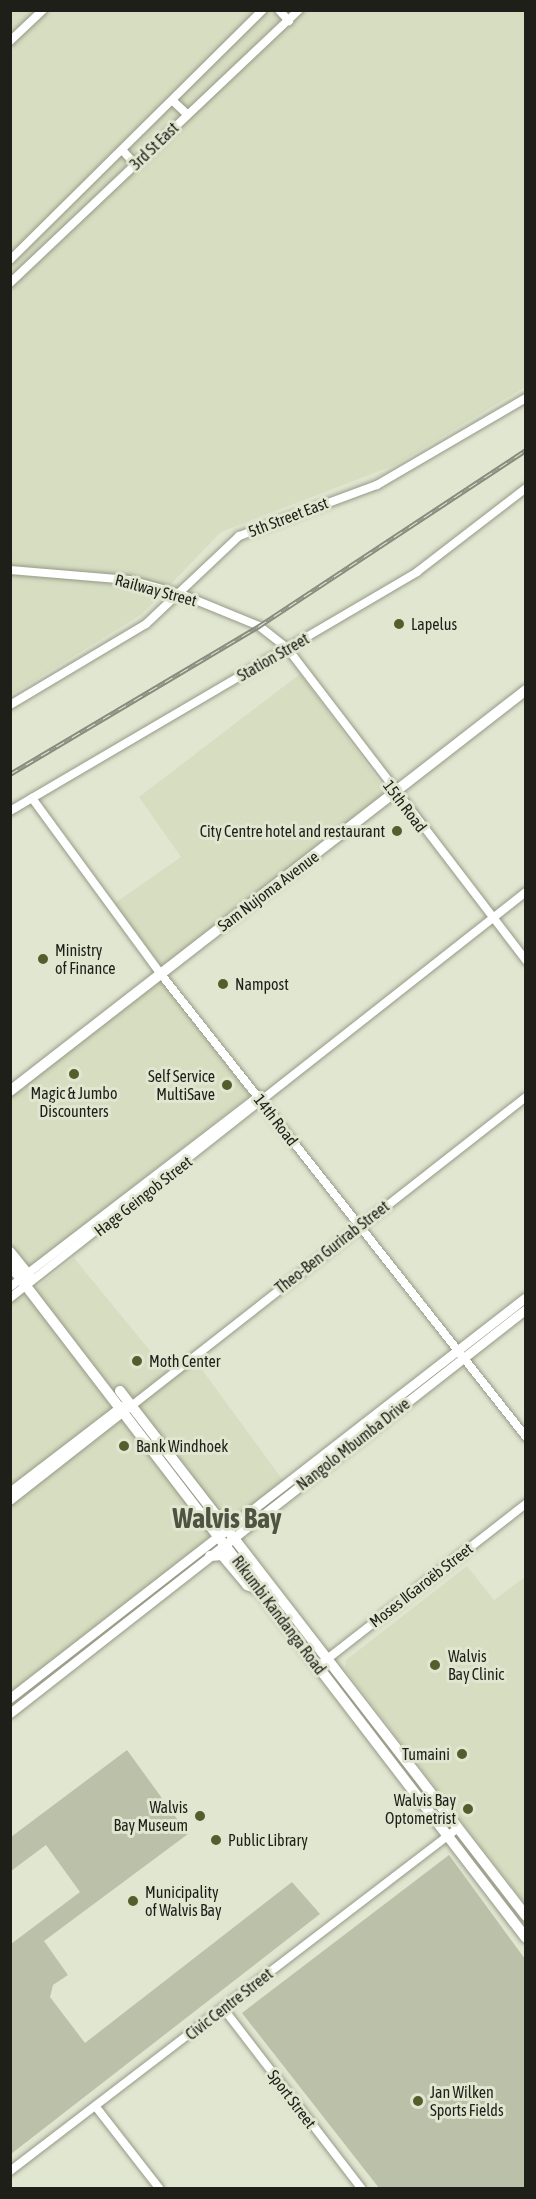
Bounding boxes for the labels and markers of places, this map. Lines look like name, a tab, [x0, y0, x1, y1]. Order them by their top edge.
place label: Lapelus	[411, 614, 457, 634]
marker: Lapelus	[392, 617, 406, 631]
place label: City Centre hotel and restaurant	[200, 821, 385, 841]
marker: City Centre hotel and restaurant	[390, 824, 404, 838]
place label: Ministry of Finance	[55, 940, 115, 978]
marker: Ministry of Finance	[36, 952, 50, 966]
place label: Nampost	[235, 974, 289, 994]
marker: Nampost	[216, 977, 230, 991]
place label: Self Service MultiSave	[148, 1066, 215, 1104]
marker: Magic & Jumbo Discounters	[67, 1067, 81, 1081]
marker: Self Service MultiSave	[220, 1078, 234, 1092]
place label: Magic & Jumbo Discounters	[31, 1083, 117, 1121]
place label: Moth Center	[149, 1351, 220, 1371]
marker: Moth Center	[130, 1354, 144, 1368]
place label: Bank Windhoek	[136, 1436, 228, 1456]
marker: Bank Windhoek	[117, 1439, 131, 1453]
place label: Walvis Bay Clinic	[448, 1646, 504, 1684]
marker: Walvis Bay Clinic	[426, 1656, 444, 1674]
place label: Tumaini	[402, 1744, 450, 1764]
marker: Tumaini	[455, 1747, 469, 1761]
place label: Walvis Bay Optometrist	[385, 1790, 456, 1828]
place label: Walvis Bay Museum	[114, 1797, 188, 1835]
marker: Walvis Bay Optometrist	[461, 1802, 475, 1816]
marker: Walvis Bay Museum	[193, 1809, 207, 1823]
place label: Public Library	[228, 1830, 308, 1850]
marker: Public Library	[209, 1833, 223, 1847]
place label: Municipality of Walvis Bay	[145, 1882, 221, 1920]
marker: Municipality of Walvis Bay	[126, 1894, 140, 1908]
place label: Jan Wilken Sports Fields	[430, 2082, 504, 2120]
marker: Jan Wilken Sports Fields	[411, 2094, 425, 2108]

